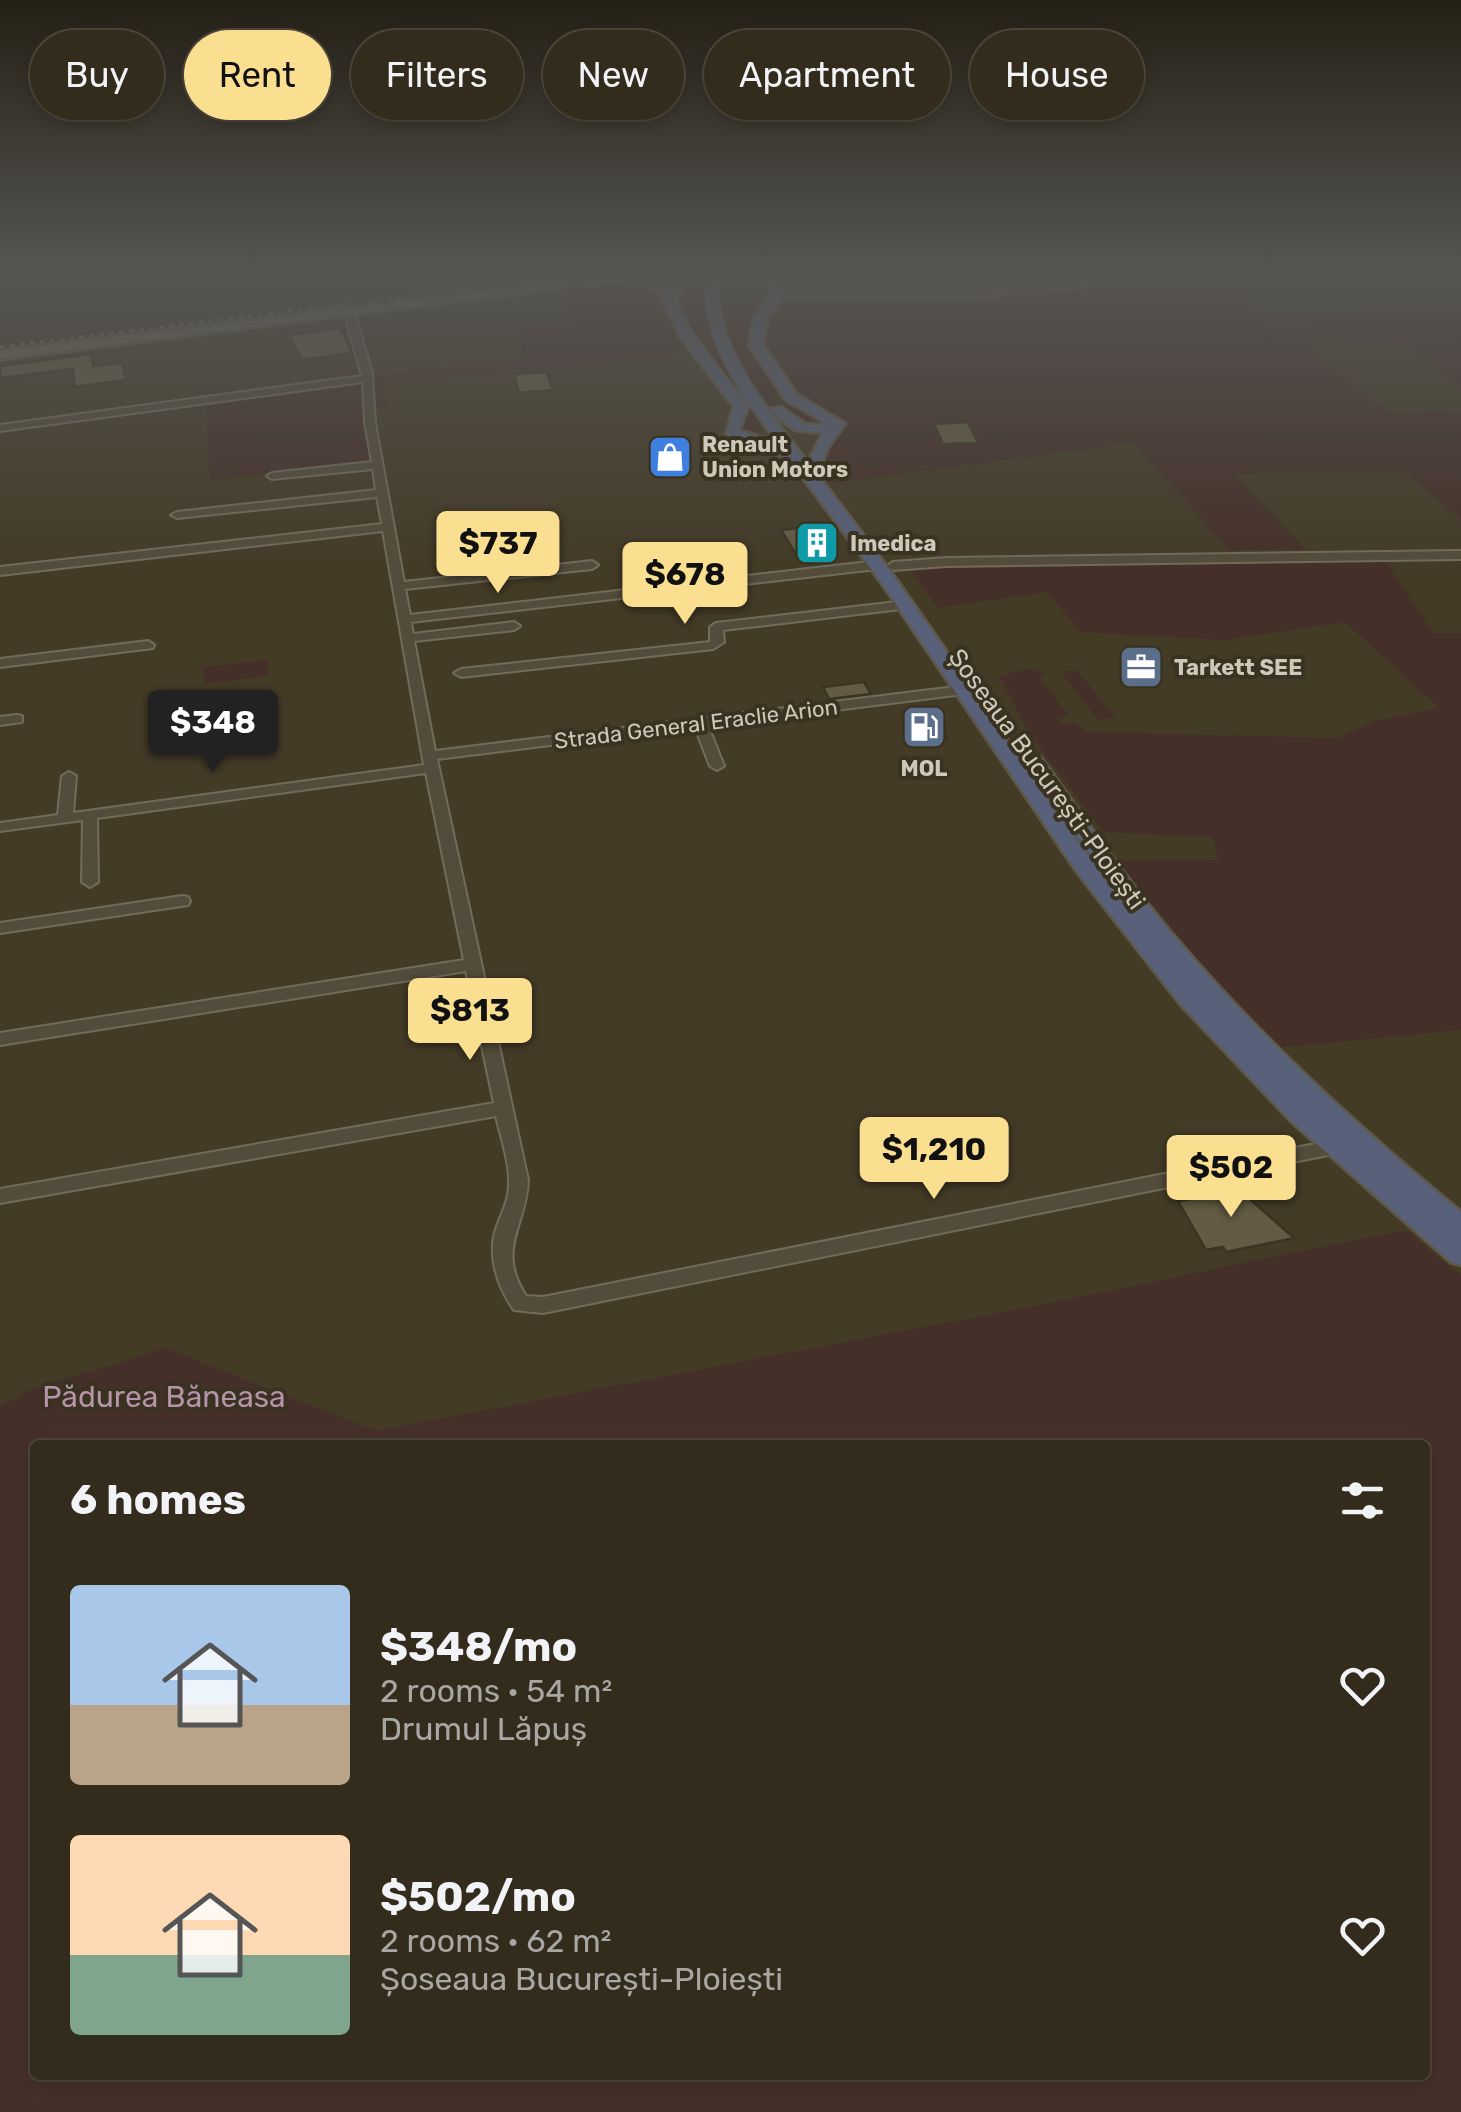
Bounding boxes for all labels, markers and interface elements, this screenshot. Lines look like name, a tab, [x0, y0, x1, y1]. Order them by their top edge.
chip: Buy	[30, 30, 164, 120]
chip: Rent	[184, 30, 331, 120]
chip: Filters	[351, 30, 523, 120]
chip: New	[543, 30, 684, 120]
chip: Apartment	[704, 30, 950, 120]
chip: House	[970, 30, 1144, 120]
place label: Renault Union Motors	[702, 431, 848, 483]
shop icon: Renault Union Motors	[647, 434, 693, 480]
pin: $737	[439, 511, 557, 596]
building icon: Imedica	[794, 520, 840, 566]
text: $737	[458, 524, 538, 562]
place label: Imedica	[850, 530, 936, 557]
pin: $678	[626, 542, 744, 627]
text: $678	[644, 555, 726, 593]
street label: Șoseaua București-Ploiești	[943, 643, 1151, 915]
office icon: Tarkett SEE	[1118, 644, 1164, 690]
place label: Tarkett SEE	[1174, 654, 1302, 681]
pin: $348	[154, 690, 272, 775]
street label: Strada General Eraclie Arion	[553, 693, 839, 755]
text: $348	[170, 703, 256, 741]
fuel station icon: MOL	[901, 704, 947, 750]
place label: MOL	[900, 755, 948, 782]
pin: $813	[411, 978, 529, 1063]
text: $813	[430, 991, 510, 1029]
pin: $1,210	[853, 1117, 1015, 1202]
text: $1,210	[882, 1130, 986, 1168]
pin: $502	[1172, 1135, 1290, 1220]
text: $502	[1189, 1148, 1273, 1186]
park label: Pădurea Băneasa	[42, 1379, 286, 1415]
icon: filters	[1335, 1473, 1390, 1528]
text: 6 homes	[70, 1475, 246, 1525]
text: $348/mo	[380, 1622, 577, 1672]
icon: home	[150, 1625, 270, 1745]
icon: heart	[1335, 1658, 1390, 1713]
text: 2 rooms · 54 m²	[380, 1672, 612, 1710]
text: Drumul Lăpuș	[380, 1710, 587, 1748]
text: $502/mo	[380, 1872, 576, 1922]
icon: home	[150, 1875, 270, 1995]
icon: heart	[1335, 1908, 1390, 1963]
text: 2 rooms · 62 m²	[380, 1922, 612, 1960]
text: Șoseaua București-Ploiești	[380, 1960, 783, 1998]

